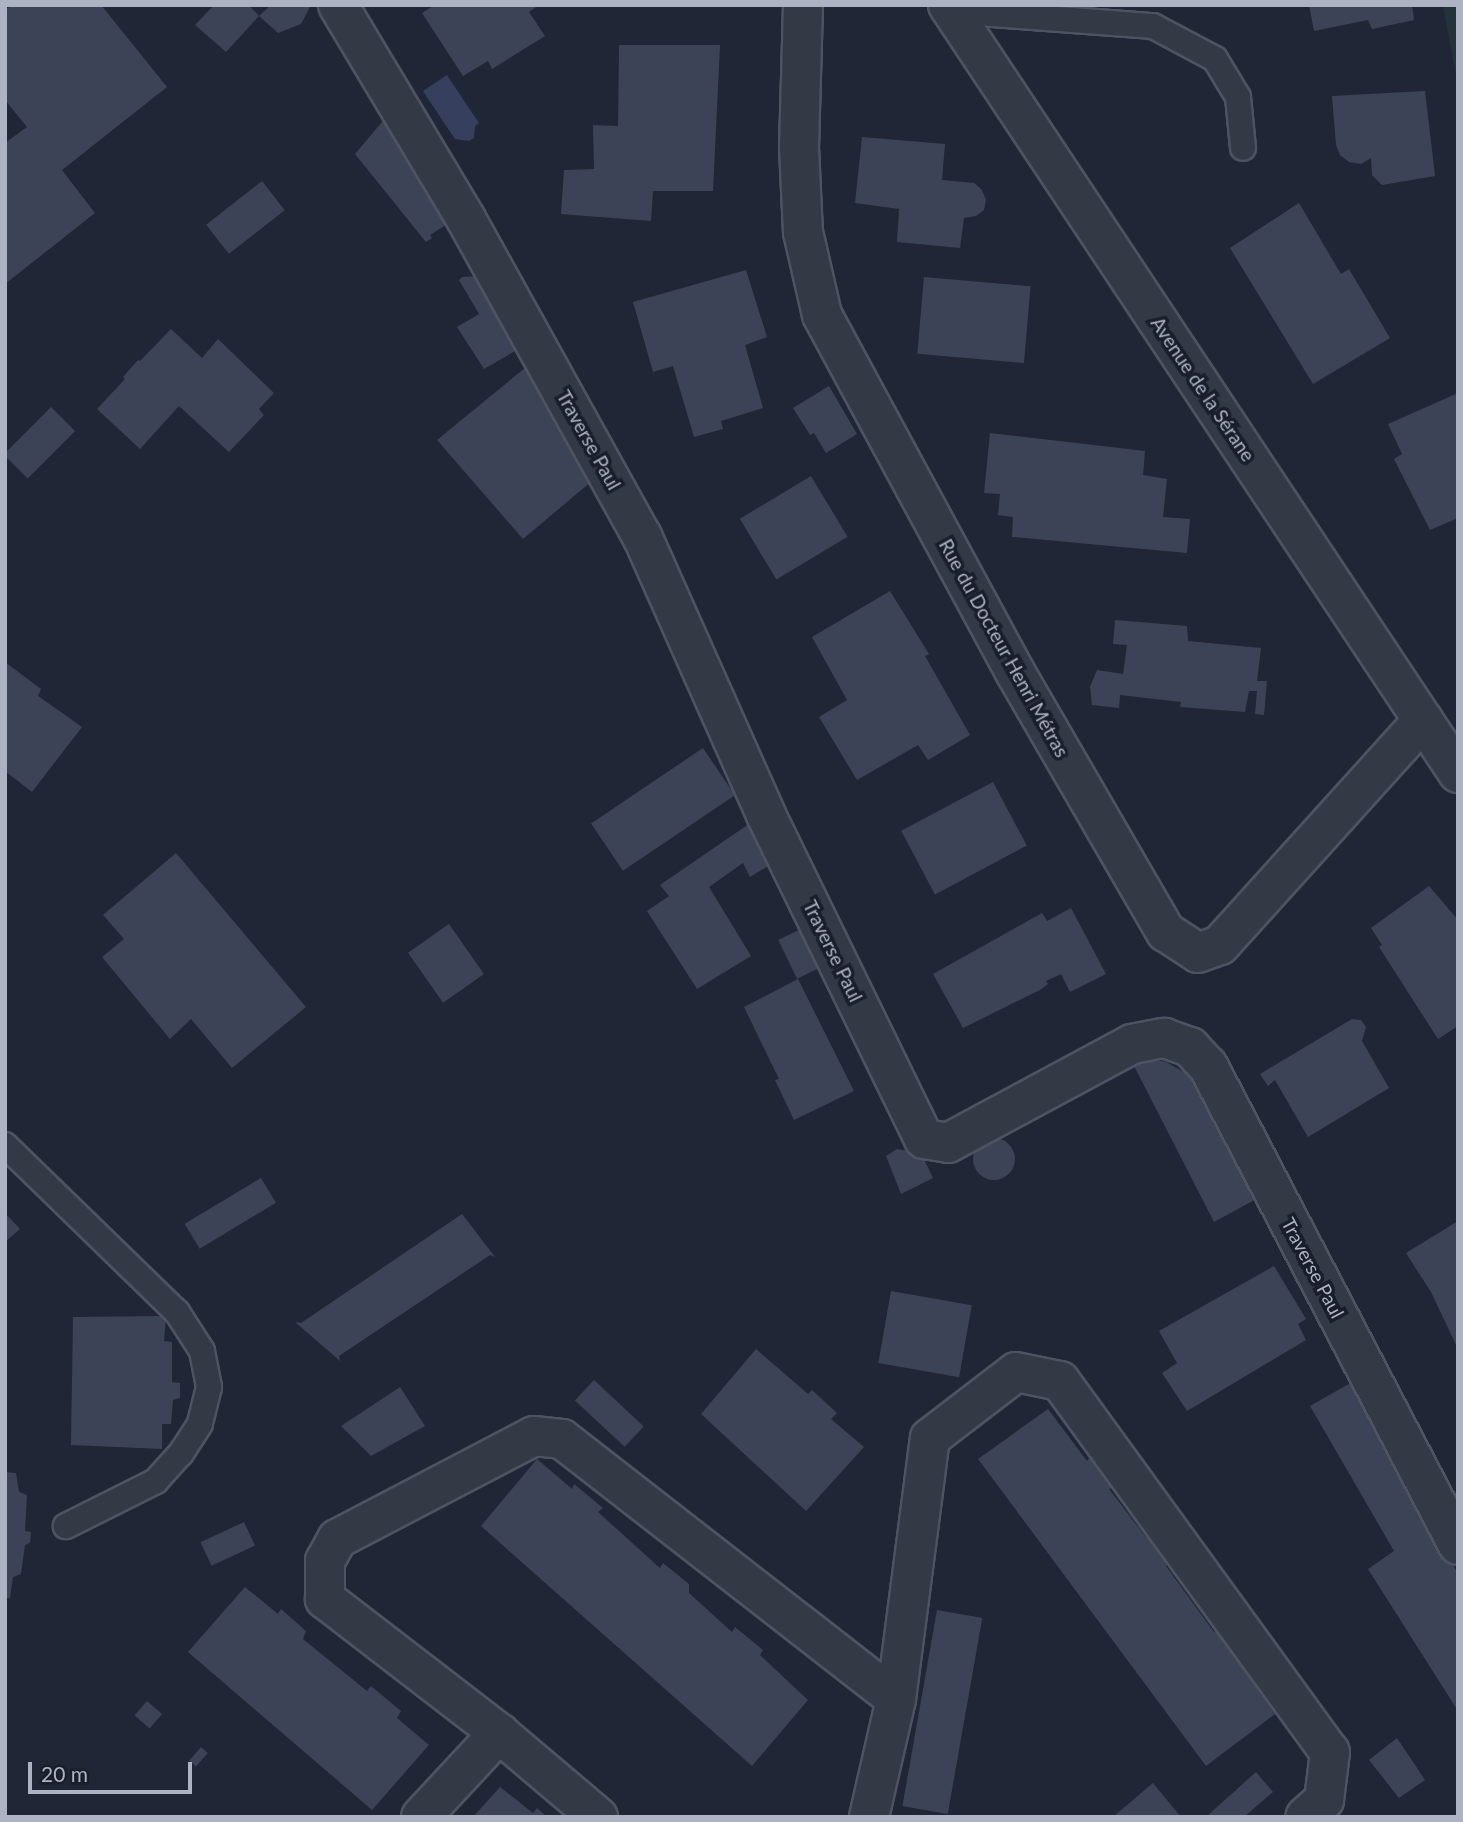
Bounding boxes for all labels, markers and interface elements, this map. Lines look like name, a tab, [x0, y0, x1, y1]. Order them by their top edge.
street label: Avenue de la Sérane	[1146, 312, 1260, 466]
street label: Traverse Paul	[552, 386, 626, 494]
street label: Rue du Docteur Henri Métras	[934, 535, 1074, 761]
street label: Traverse Paul	[799, 896, 867, 1006]
street label: Traverse Paul	[1277, 1214, 1349, 1322]
scale bar	[32, 1748, 196, 1792]
text: 20 m	[41, 1761, 88, 1786]

